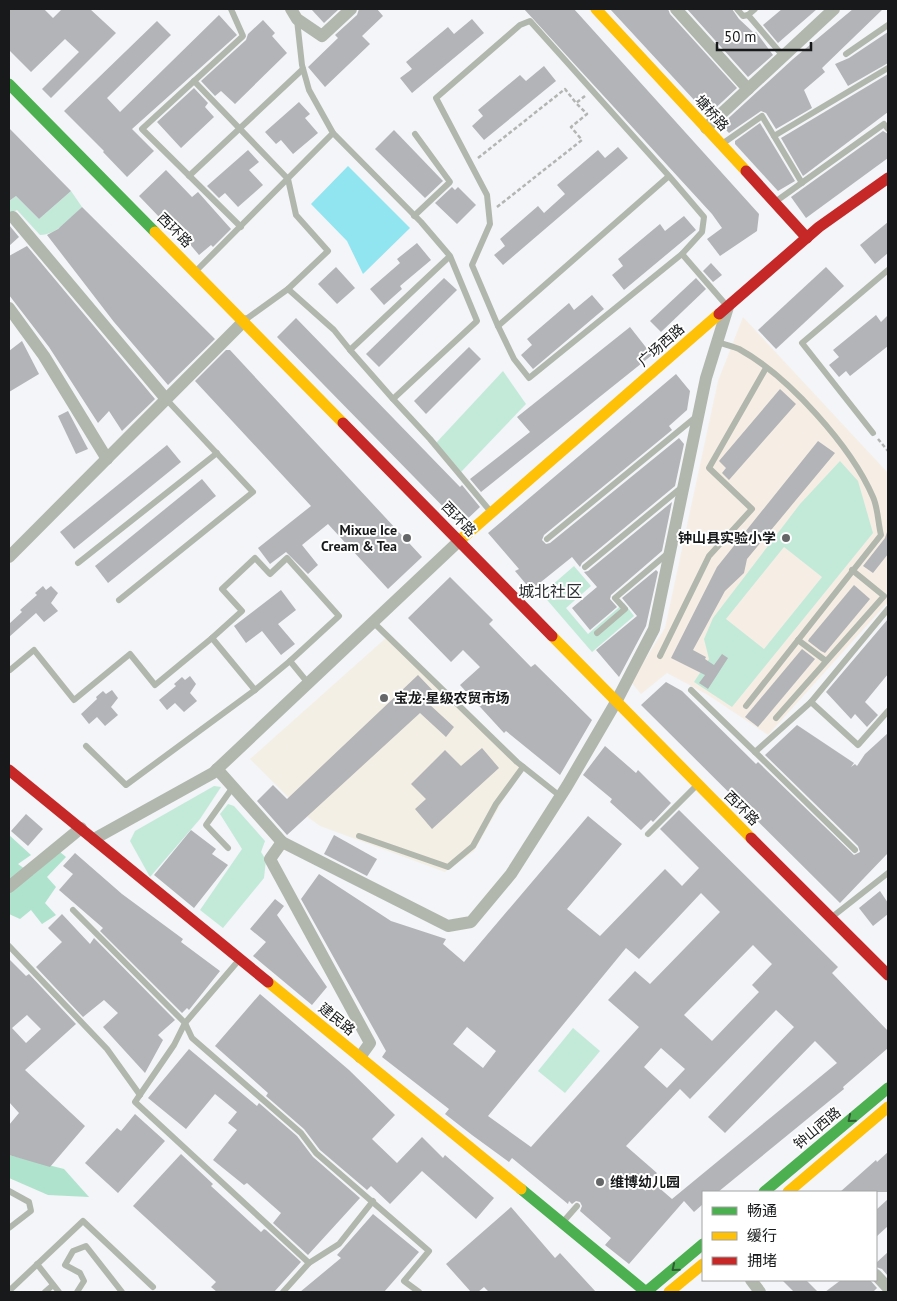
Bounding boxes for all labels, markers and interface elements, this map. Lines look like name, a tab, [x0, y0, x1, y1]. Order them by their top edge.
scale bar	[717, 20, 811, 52]
text: 50 m	[724, 27, 757, 46]
street label: 塘桥路	[691, 91, 733, 135]
street label: 西环路	[154, 209, 196, 251]
street label: 广场西路	[634, 320, 688, 370]
street label: 西环路	[438, 498, 480, 540]
place label: Mixue Ice Cream & Tea	[321, 521, 397, 555]
place label: 钟山县实验小学	[678, 529, 776, 547]
marker: Mixue Ice Cream & Tea	[401, 532, 413, 544]
marker: 钟山县实验小学	[780, 532, 792, 544]
district label: 城北社区	[518, 581, 582, 601]
place label: 宝龙·星级农贸市场	[394, 689, 510, 707]
marker: 宝龙·星级农贸市场	[378, 692, 390, 704]
street label: 西环路	[721, 787, 763, 829]
street label: 建民路	[315, 999, 359, 1039]
street label: 钟山西路	[790, 1103, 844, 1153]
one-way arrow	[848, 1113, 857, 1122]
place label: 维博幼儿园	[610, 1173, 680, 1191]
marker: 维博幼儿园	[594, 1176, 606, 1188]
legend	[702, 1191, 877, 1281]
text: 畅通	[747, 1201, 777, 1220]
text: 缓行	[747, 1226, 777, 1245]
text: 拥堵	[747, 1251, 777, 1270]
one-way arrow	[671, 1262, 680, 1271]

